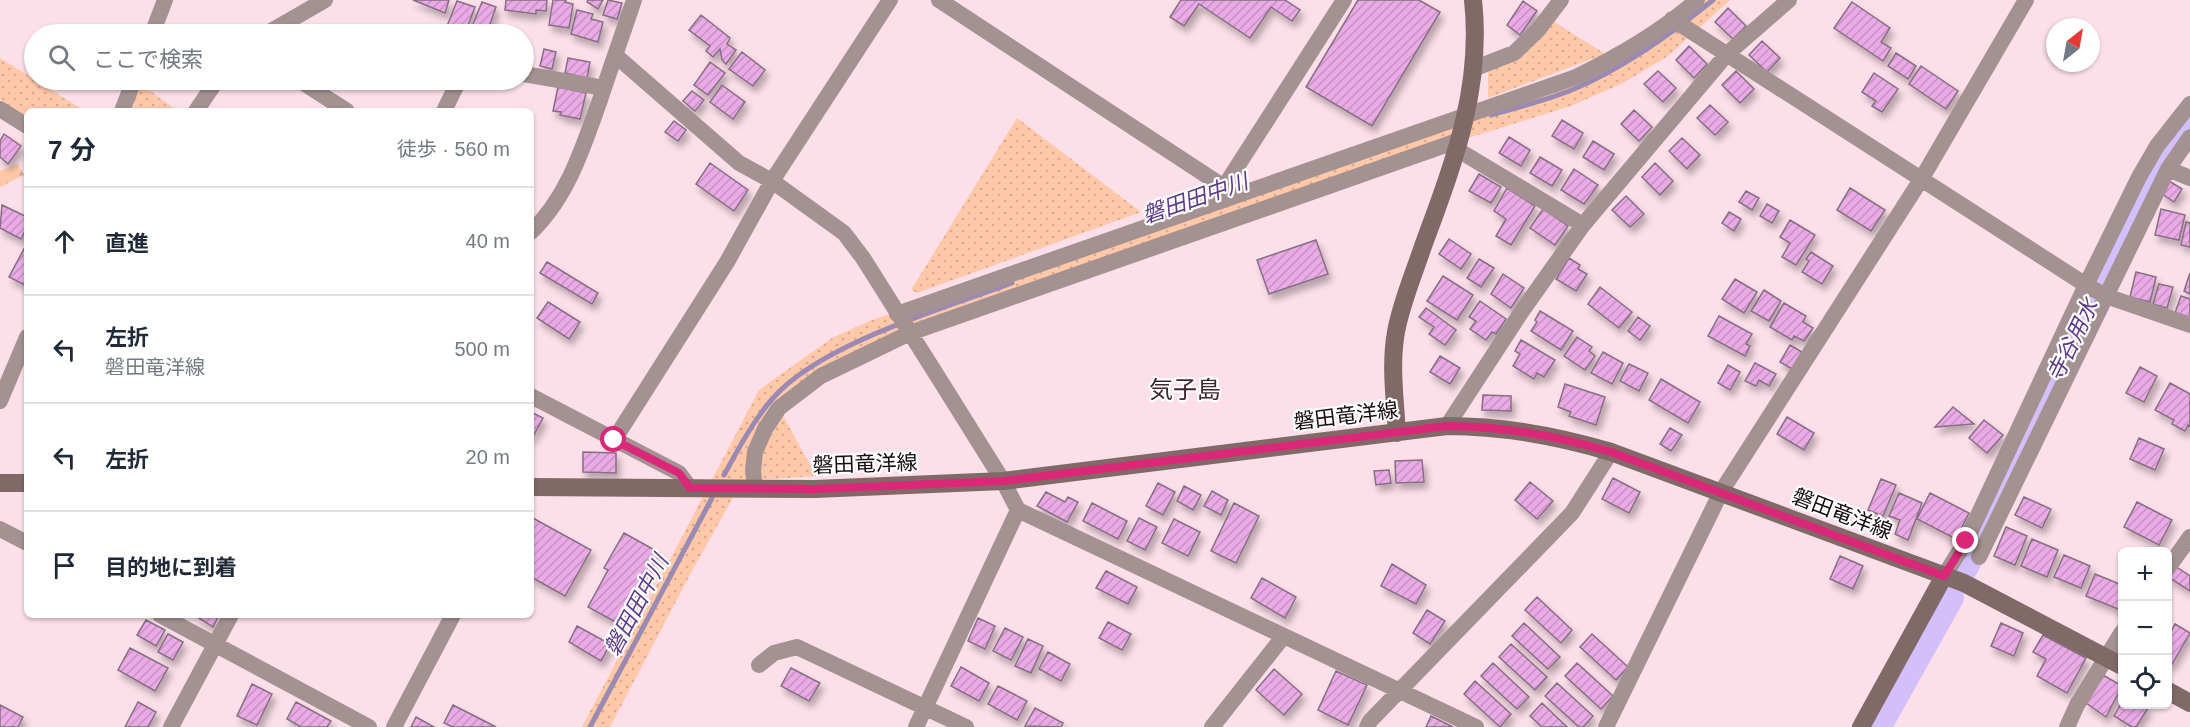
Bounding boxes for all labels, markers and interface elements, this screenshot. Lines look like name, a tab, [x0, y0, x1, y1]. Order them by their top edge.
north arrow	[2046, 18, 2100, 72]
search box	[24, 24, 534, 90]
icon: search	[45, 41, 78, 74]
text: ここで検索	[93, 47, 203, 72]
text: 7 分	[48, 135, 96, 165]
text: 徒歩 · 560 m	[397, 138, 510, 160]
water label: 磐田田中川	[1139, 168, 1253, 228]
icon: ahead	[48, 225, 81, 258]
text: 40 m	[466, 230, 510, 252]
text: 直進	[105, 231, 149, 256]
water label: 寺谷用水	[2042, 293, 2104, 385]
text: 左折	[105, 325, 149, 350]
icon: left	[48, 333, 81, 366]
text: 500 m	[454, 338, 510, 360]
text: 磐田竜洋線	[105, 356, 205, 378]
district label: 気子島	[1149, 376, 1221, 403]
street label: 磐田竜洋線	[1292, 398, 1399, 433]
route start	[600, 426, 626, 452]
icon: left	[48, 441, 81, 474]
text: 20 m	[466, 446, 510, 468]
text: 左折	[105, 447, 149, 472]
street label: 磐田竜洋線	[812, 450, 918, 477]
street label: 磐田竜洋線	[1789, 484, 1895, 543]
route end	[1952, 527, 1978, 553]
map controls	[2118, 547, 2172, 709]
button: +	[2118, 547, 2172, 601]
icon: arrive	[48, 549, 81, 582]
water label: 磐田田中川	[600, 549, 674, 660]
text: 目的地に到着	[105, 555, 237, 580]
button: −	[2118, 601, 2172, 655]
button: locate	[2118, 655, 2172, 709]

